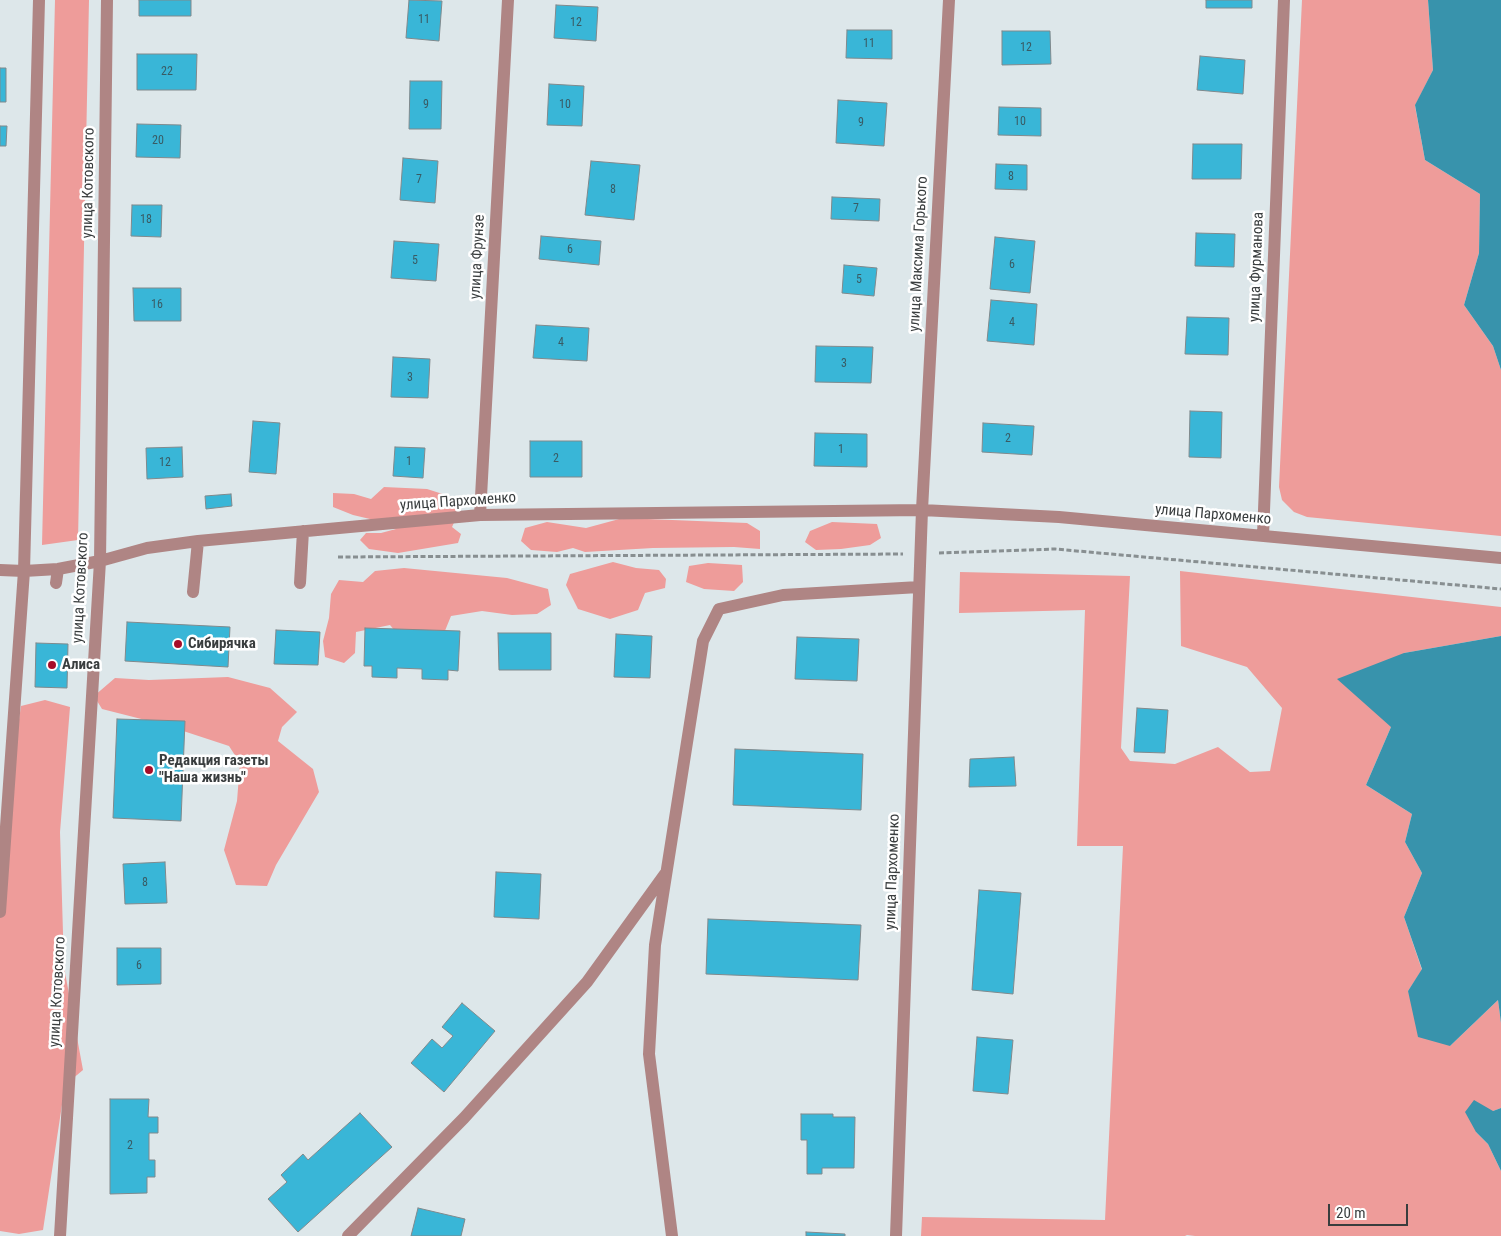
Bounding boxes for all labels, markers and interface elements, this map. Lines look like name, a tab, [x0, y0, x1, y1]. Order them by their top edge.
house number: 11	[418, 13, 430, 27]
house number: 12	[570, 16, 582, 30]
house number: 11	[863, 37, 875, 51]
house number: 12	[1020, 41, 1032, 55]
house number: 22	[161, 65, 173, 79]
house number: 9	[423, 98, 429, 112]
house number: 10	[559, 98, 571, 112]
house number: 10	[1014, 115, 1026, 129]
house number: 9	[858, 116, 864, 130]
street label: улица Котовского	[79, 127, 99, 239]
house number: 20	[152, 134, 164, 148]
house number: 8	[1008, 170, 1014, 184]
house number: 7	[416, 173, 422, 187]
street label: улица Максима Горького	[906, 176, 932, 332]
house number: 8	[610, 183, 616, 197]
house number: 7	[853, 202, 859, 216]
street label: улица Фурманова	[1246, 212, 1268, 322]
house number: 18	[140, 213, 152, 227]
street label: улица Фрунзе	[467, 214, 489, 300]
house number: 6	[567, 243, 573, 257]
house number: 5	[412, 254, 418, 268]
house number: 6	[1009, 258, 1015, 272]
house number: 5	[856, 273, 862, 287]
house number: 16	[151, 298, 163, 312]
house number: 4	[1009, 316, 1015, 330]
house number: 4	[558, 336, 564, 350]
house number: 3	[841, 357, 847, 371]
house number: 3	[407, 371, 413, 385]
house number: 2	[1005, 432, 1011, 446]
house number: 1	[838, 443, 844, 457]
house number: 2	[553, 452, 559, 466]
house number: 1	[406, 455, 412, 469]
house number: 12	[159, 456, 171, 470]
street label: улица Пархоменко	[399, 489, 517, 515]
street label: улица Пархоменко	[1154, 501, 1272, 529]
street label: улица Котовского	[69, 532, 93, 644]
place label: Сибирячка	[188, 635, 256, 653]
marker: Сибирячка	[172, 638, 184, 650]
place label: Алиса	[62, 656, 100, 674]
marker: Алиса	[46, 659, 58, 671]
place label: Редакция газеты "Наша жизнь"	[159, 752, 268, 787]
marker: Редакция газеты "Наша жизнь"	[143, 764, 155, 776]
street label: улица Пархоменко	[882, 814, 904, 930]
house number: 8	[142, 876, 148, 890]
street label: улица Котовского	[46, 936, 70, 1048]
house number: 6	[136, 959, 142, 973]
house number: 2	[127, 1139, 133, 1153]
scale bar	[1331, 1194, 1411, 1226]
text: 20 m	[1336, 1204, 1366, 1222]

